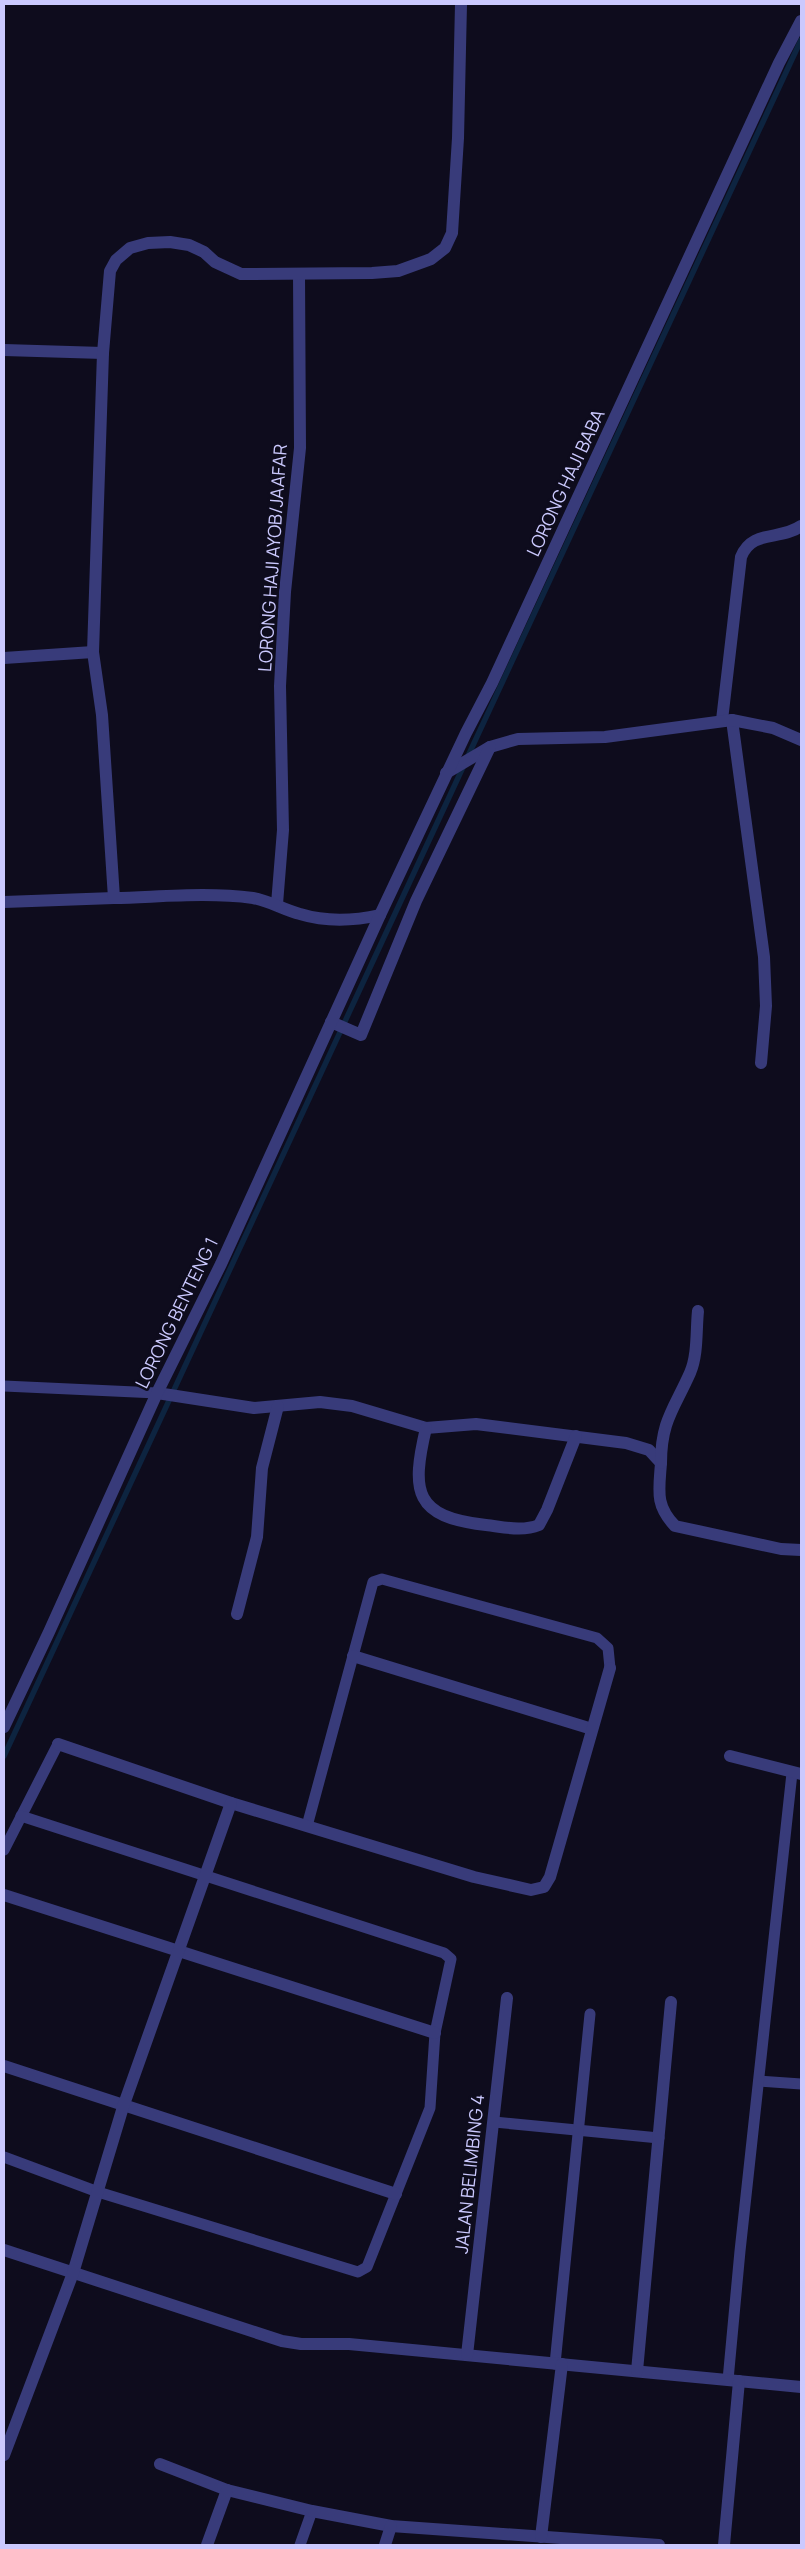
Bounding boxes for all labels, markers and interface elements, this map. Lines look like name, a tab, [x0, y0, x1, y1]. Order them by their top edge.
street label: LORONG HAJI BABA	[520, 405, 610, 560]
street label: LORONG HAJI AYOB/JAAFAR	[252, 443, 292, 673]
street label: LORONG BENTENG 1	[129, 1233, 223, 1392]
street label: JALAN BELIMBING 4	[449, 2093, 489, 2255]

